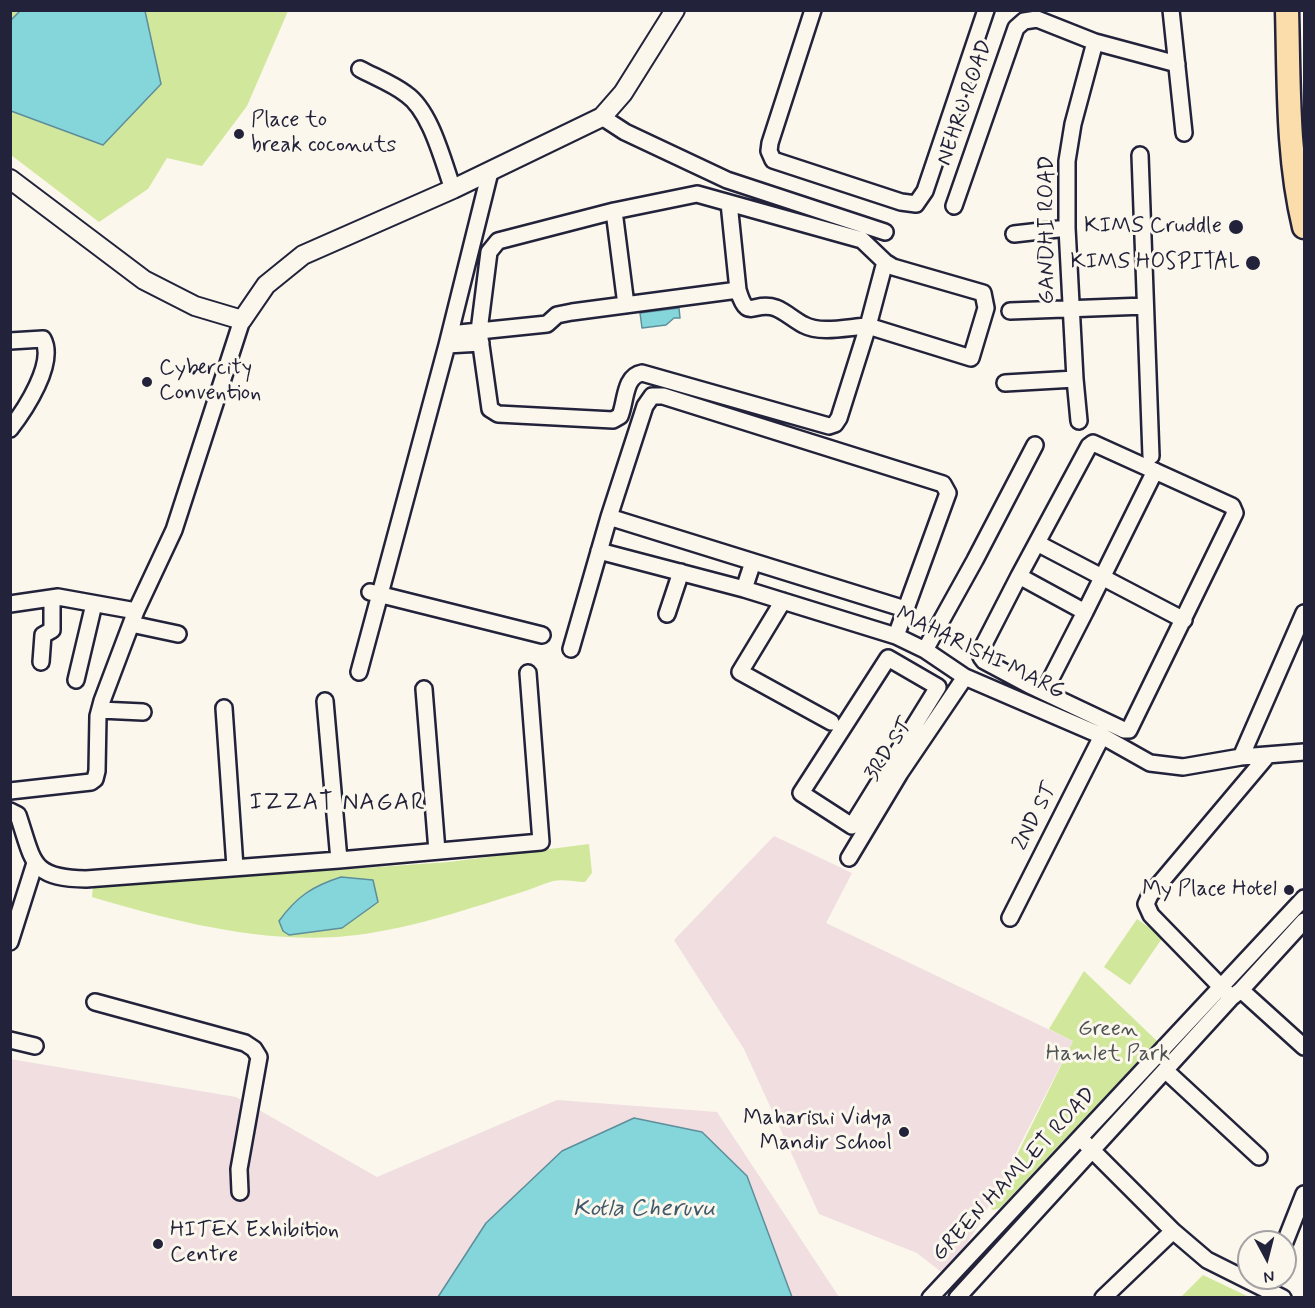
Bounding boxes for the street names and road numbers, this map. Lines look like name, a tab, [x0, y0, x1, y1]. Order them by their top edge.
street label: NEHRU ROAD	[932, 37, 1000, 169]
street label: GANDHI ROAD	[1035, 156, 1061, 304]
street label: MAHARISHI MARG	[891, 602, 1069, 706]
street label: 3RD ST	[860, 714, 920, 786]
street label: 2ND ST	[1008, 779, 1064, 855]
street label: GREEN HAMLET ROAD	[928, 1083, 1102, 1267]

